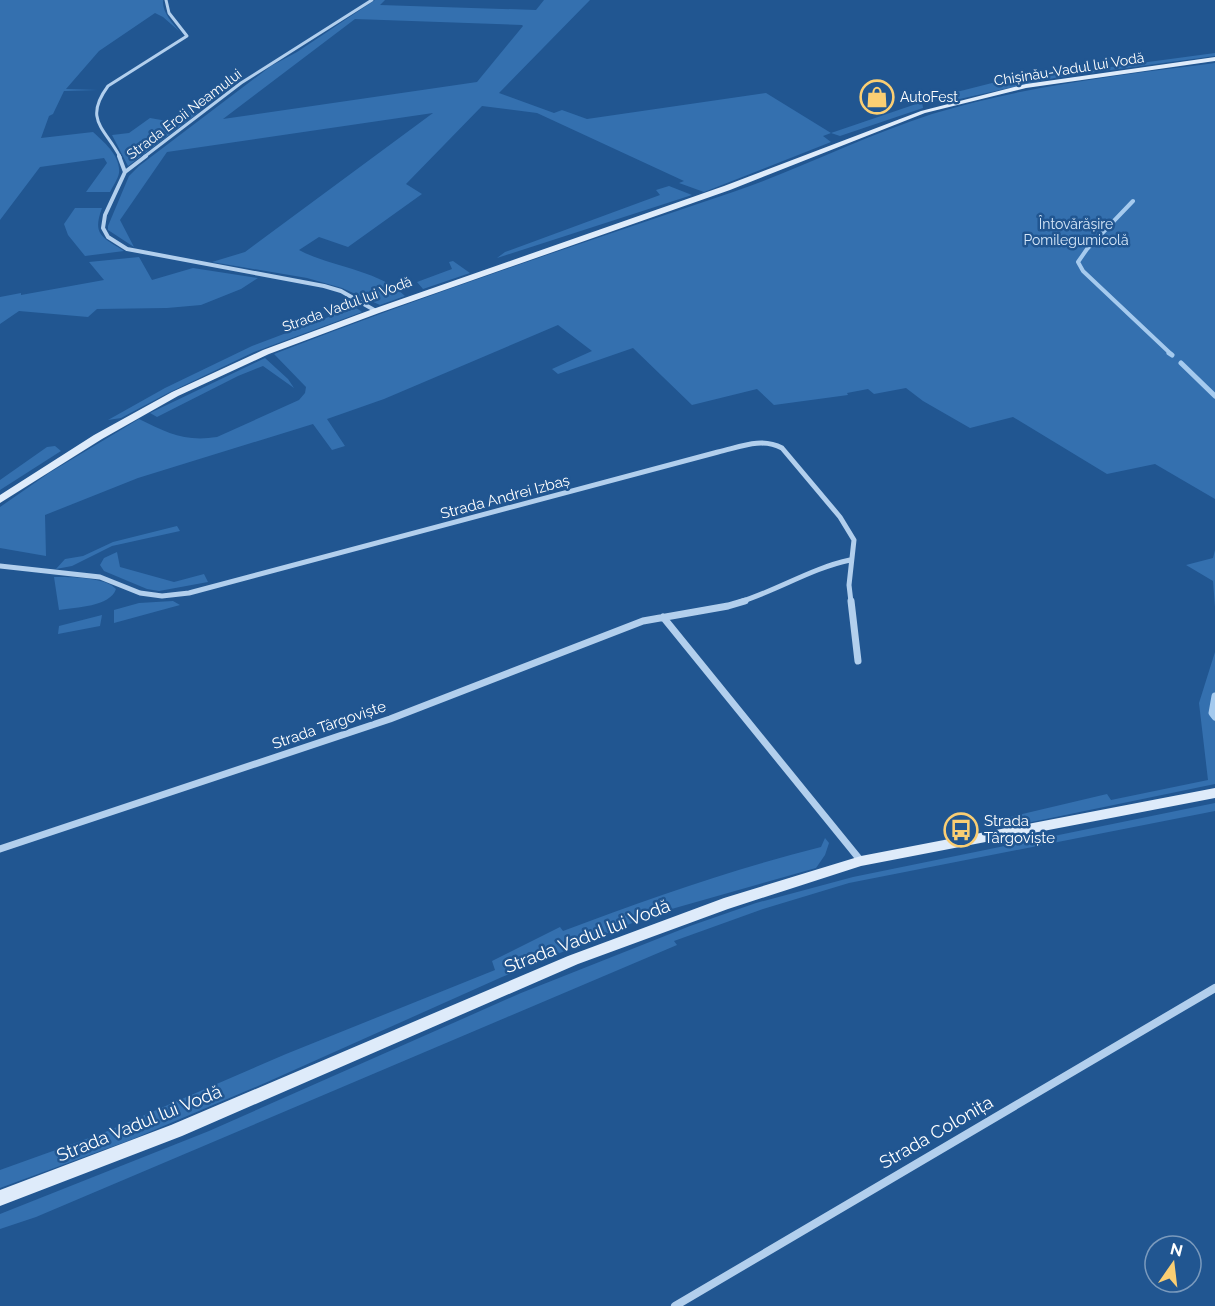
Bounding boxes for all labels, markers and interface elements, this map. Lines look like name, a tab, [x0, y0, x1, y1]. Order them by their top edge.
street label: Chișinău-Vadul lui Vodă	[993, 49, 1145, 89]
street label: Strada Eroii Neamului	[123, 66, 245, 162]
shop icon: AutoFest	[859, 79, 895, 115]
place label: AutoFest	[900, 89, 958, 105]
park label: Întovărășire Pomilegumicolă	[1023, 215, 1129, 248]
street label: Strada Vadul lui Vodă	[280, 273, 414, 335]
street label: Strada Andrei Izbaș	[438, 471, 572, 523]
street label: Strada Târgoviște	[270, 697, 388, 753]
bus stop icon: Strada Târgoviște	[943, 812, 979, 848]
place label: Strada Târgoviște	[984, 812, 1055, 847]
street label: Strada Vadul lui Vodă	[501, 895, 673, 977]
street label: Strada Vadul lui Vodă	[53, 1080, 225, 1166]
street label: Strada Colonița	[876, 1091, 996, 1173]
north arrow	[1143, 1234, 1203, 1294]
text: N	[1168, 1239, 1185, 1261]

